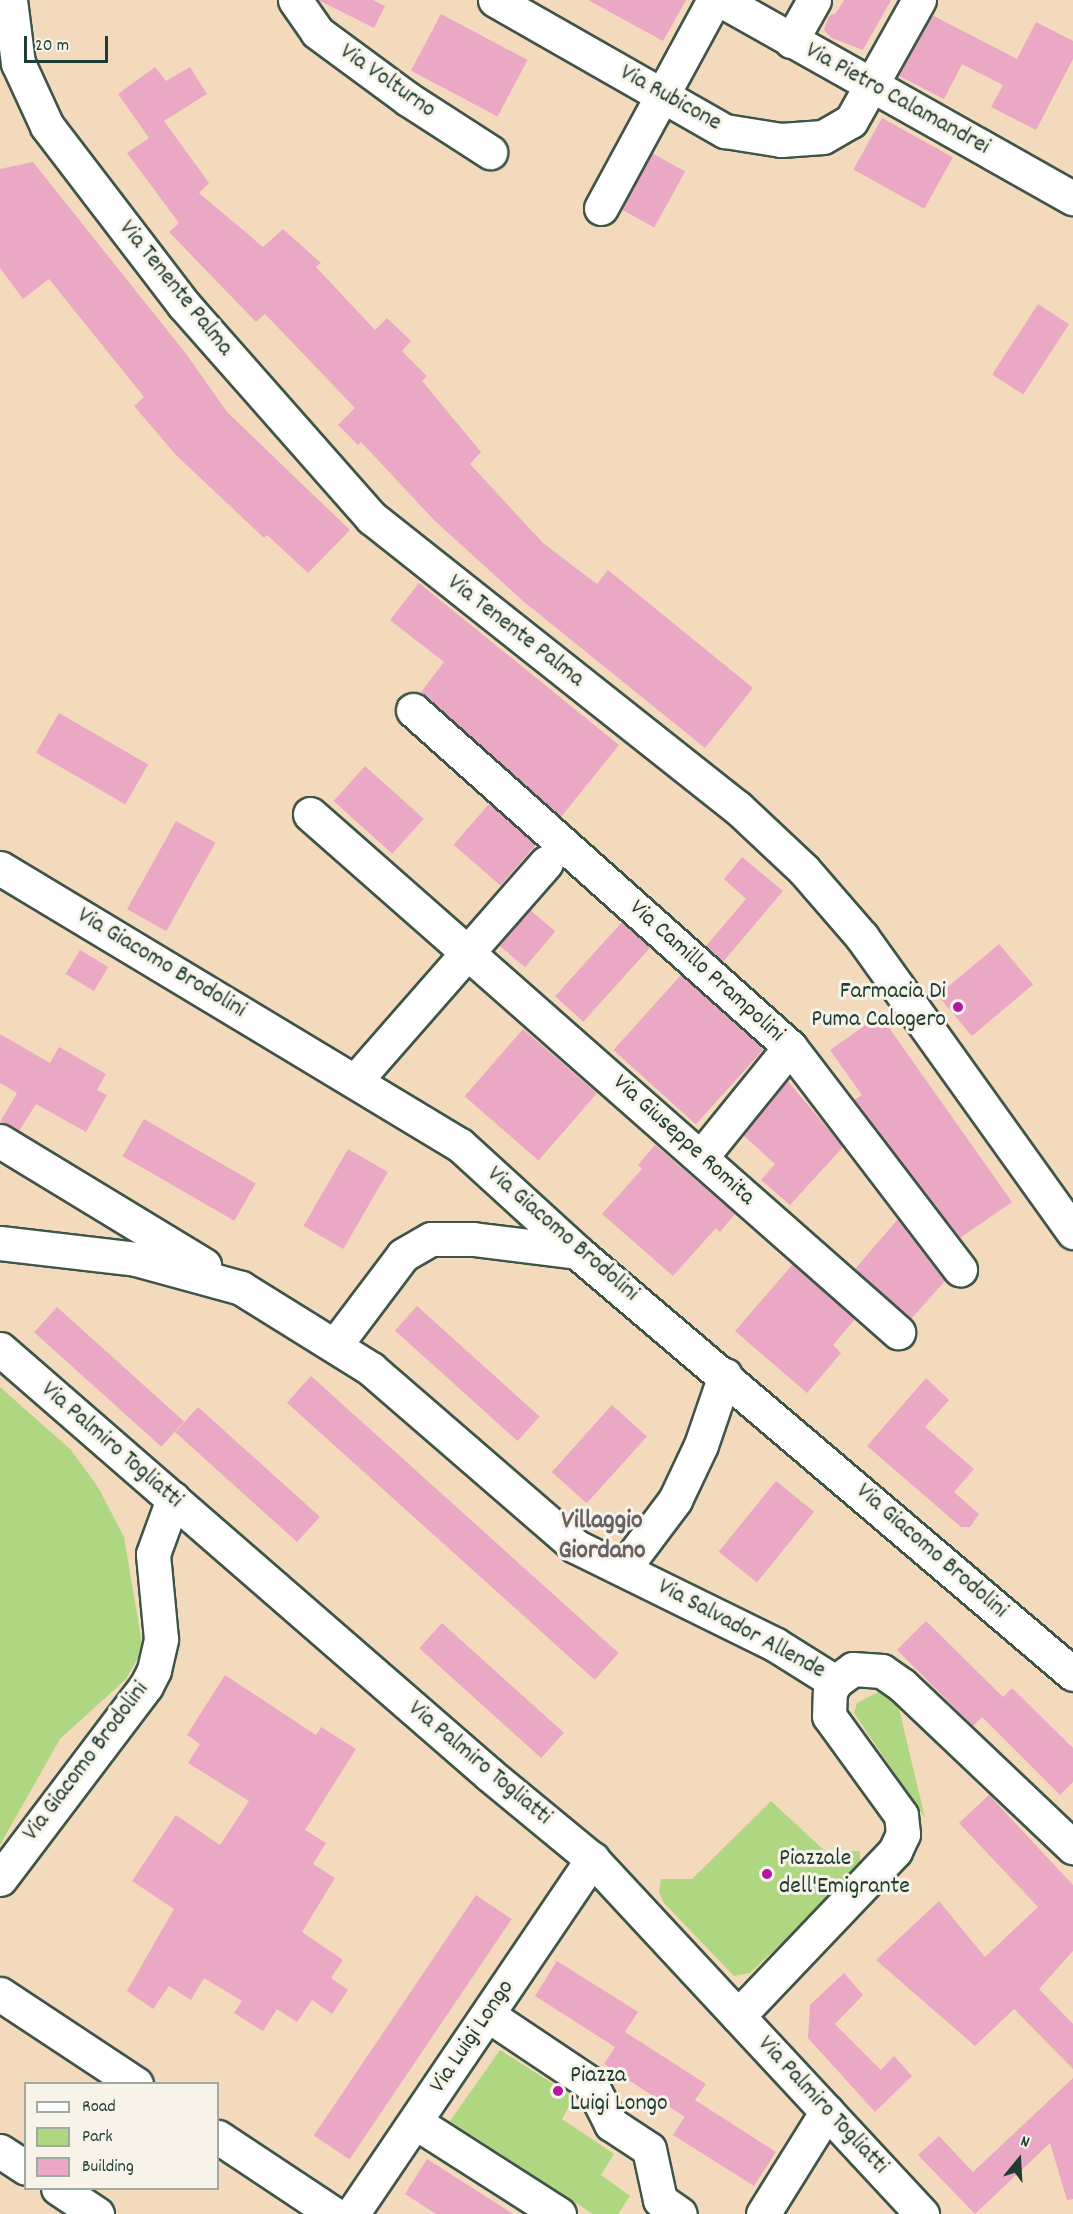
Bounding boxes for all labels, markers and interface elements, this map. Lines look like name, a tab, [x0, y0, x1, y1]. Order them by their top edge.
scale bar	[27, 24, 111, 62]
text: 20 m	[35, 34, 69, 59]
street label: Via Pietro Calamandrei	[800, 37, 994, 163]
street label: Via Volturno	[333, 39, 441, 125]
street label: Via Rubicone	[614, 59, 726, 139]
street label: Via Tenente Palma	[112, 215, 238, 363]
street label: Via Tenente Palma	[441, 570, 589, 694]
street label: Via Camillo Prampolini	[622, 895, 790, 1049]
street label: Via Giacomo Brodolini	[71, 902, 251, 1026]
place label: Farmacia Di Puma Calogero	[811, 979, 946, 1035]
marker: Farmacia Di Puma Calogero	[951, 1000, 965, 1014]
street label: Via Giuseppe Romita	[606, 1069, 760, 1213]
street label: Via Giacomo Brodolini	[480, 1161, 644, 1309]
street label: Via Palmiro Togliatti	[34, 1377, 188, 1515]
street label: Via Giacomo Brodolini	[849, 1478, 1013, 1626]
district label: Villaggio Giordano	[558, 1506, 646, 1568]
street label: Via Salvador Allende	[652, 1574, 830, 1686]
street label: Via Giacomo Brodolini	[18, 1677, 156, 1847]
street label: Via Palmiro Togliatti	[401, 1696, 557, 1832]
place label: Piazzale dell'Emigrante	[779, 1846, 910, 1902]
marker: Piazzale dell'Emigrante	[760, 1867, 774, 1881]
street label: Via Luigi Longo	[425, 1975, 521, 2099]
street label: Via Palmiro Togliatti	[751, 2031, 893, 2181]
place label: Piazza Luigi Longo	[570, 2063, 668, 2119]
legend	[24, 2082, 219, 2190]
marker: Piazza Luigi Longo	[551, 2084, 565, 2098]
text: Road	[82, 2095, 116, 2120]
text: Park	[82, 2125, 113, 2150]
north arrow	[989, 2130, 1049, 2190]
text: N	[1017, 2130, 1032, 2155]
text: Building	[82, 2155, 134, 2180]

